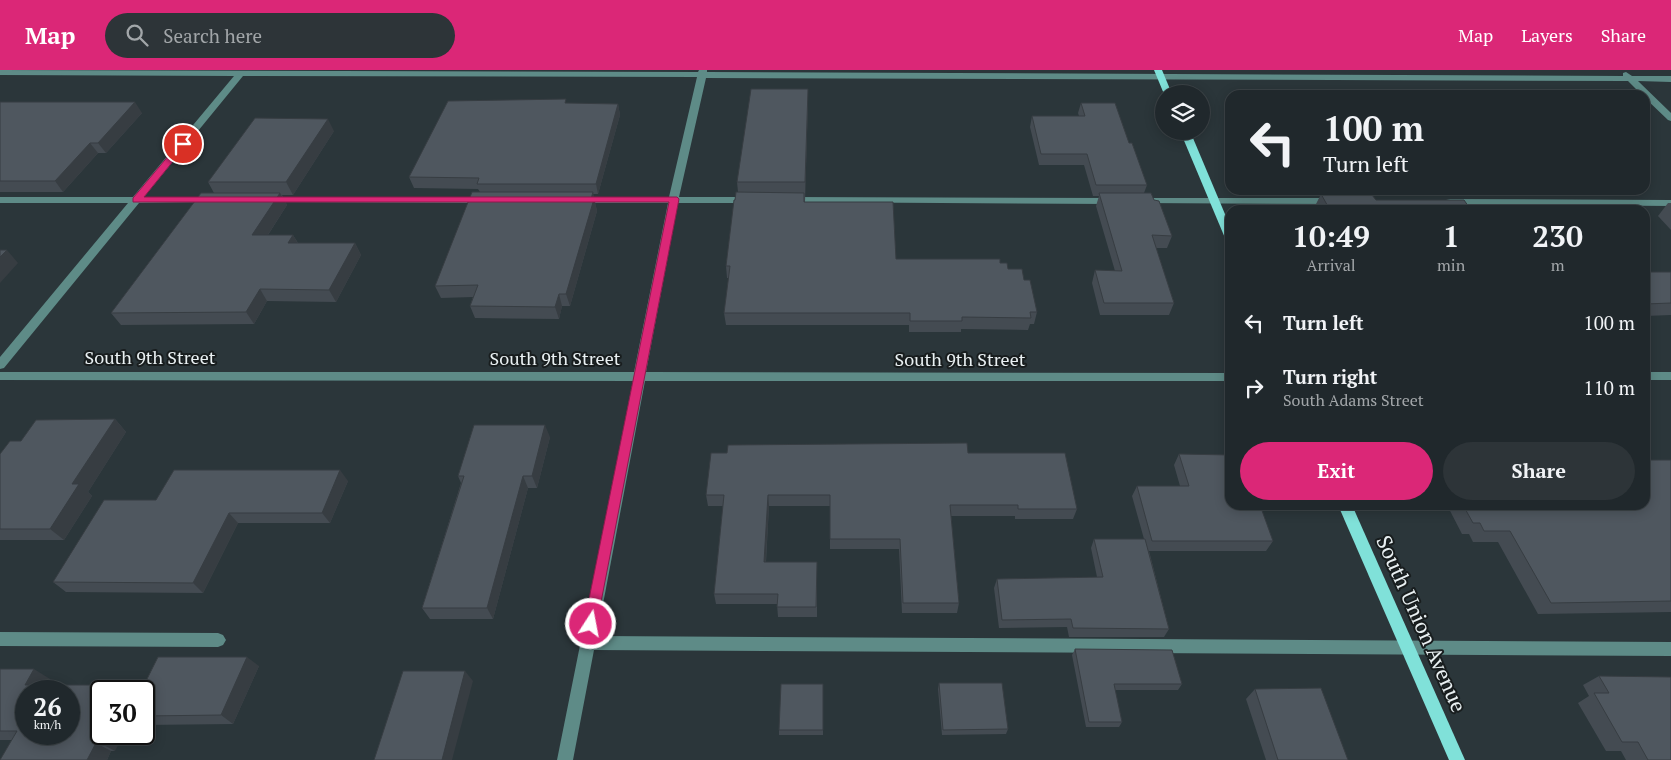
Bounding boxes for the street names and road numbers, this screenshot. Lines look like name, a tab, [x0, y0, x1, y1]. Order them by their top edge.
street label: South 9th Street	[85, 345, 216, 369]
street label: South 9th Street	[490, 346, 621, 370]
street label: South 9th Street	[895, 347, 1026, 371]
street label: South Union Avenue	[1370, 531, 1473, 716]

